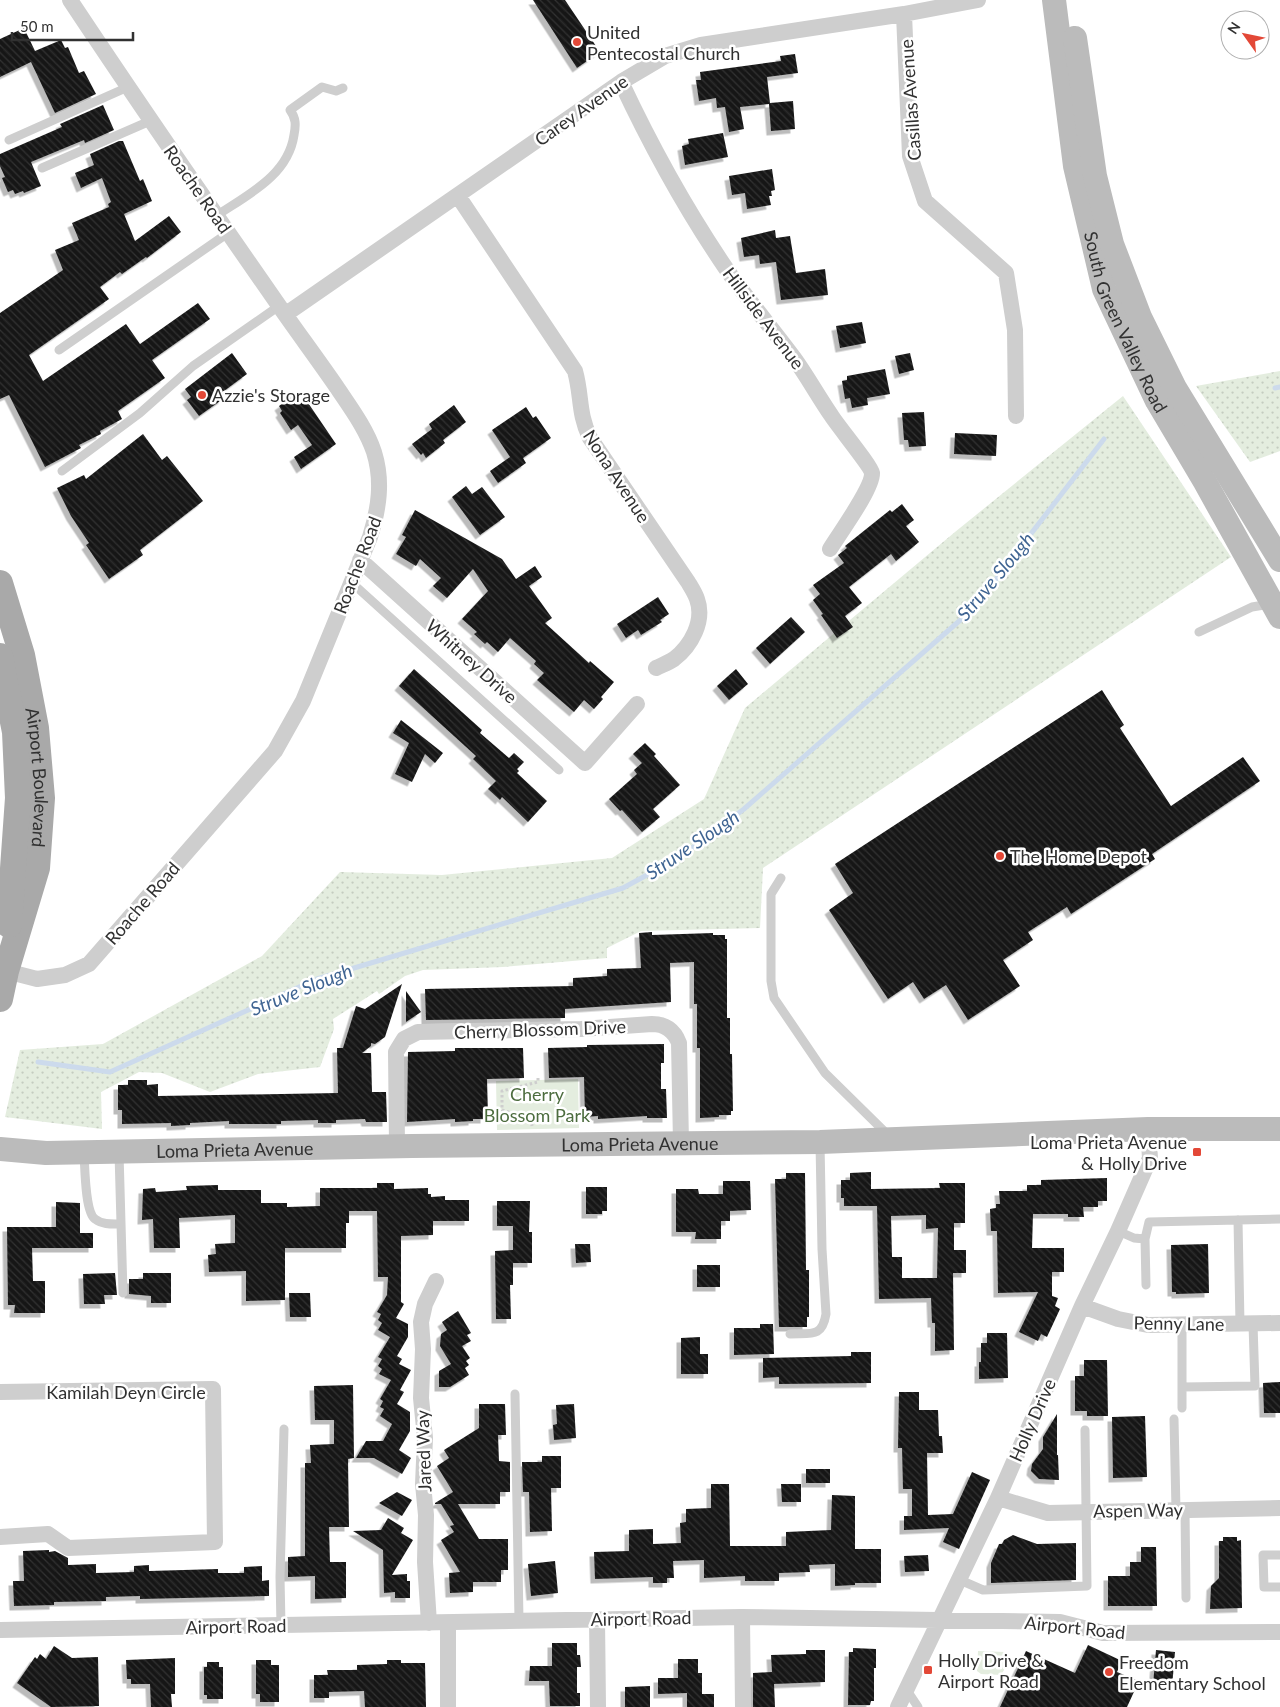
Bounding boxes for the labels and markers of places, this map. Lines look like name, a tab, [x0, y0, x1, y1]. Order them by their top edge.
place label: United Pentecostal Church	[587, 21, 740, 64]
marker: United Pentecostal Church	[571, 36, 583, 48]
place label: Azzie's Storage	[212, 384, 330, 406]
marker: Azzie's Storage	[196, 389, 208, 401]
place label: The Home Depot	[1010, 845, 1147, 867]
marker: The Home Depot	[994, 850, 1006, 862]
place label: Loma Prieta Avenue & Holly Drive	[1030, 1131, 1187, 1174]
marker: Loma Prieta Avenue & Holly Drive	[1191, 1146, 1203, 1158]
place label: Holly Drive & Airport Road	[938, 1649, 1044, 1692]
place label: Freedom Elementary School	[1119, 1651, 1266, 1694]
marker: Holly Drive & Airport Road	[922, 1664, 934, 1676]
marker: Freedom Elementary School	[1103, 1666, 1115, 1678]

